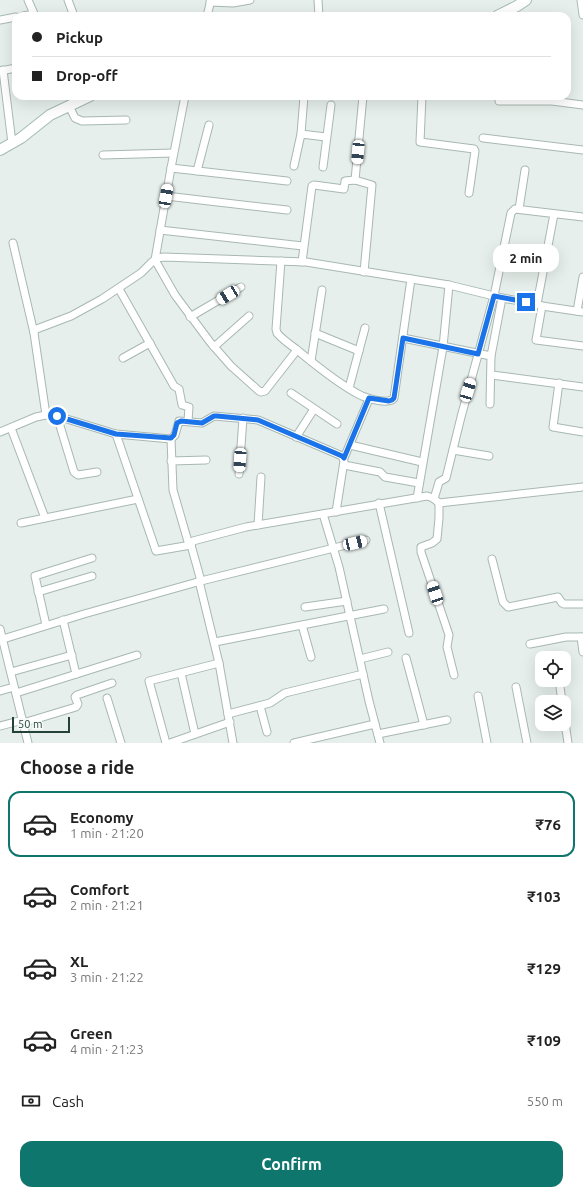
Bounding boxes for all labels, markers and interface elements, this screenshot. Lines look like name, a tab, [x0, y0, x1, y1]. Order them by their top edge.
text: Pickup	[56, 29, 103, 46]
text: Drop-off	[56, 67, 118, 84]
car	[351, 140, 365, 164]
car	[158, 183, 174, 209]
callout: 2 min	[493, 244, 559, 272]
text: 2 min	[510, 251, 542, 265]
car	[215, 284, 241, 306]
route end	[517, 293, 535, 311]
car	[459, 377, 477, 403]
route start	[48, 407, 66, 425]
car	[233, 448, 247, 472]
car	[342, 534, 368, 552]
car	[426, 580, 444, 606]
map controls	[535, 651, 571, 731]
button: locate	[535, 651, 571, 687]
button: layers	[535, 695, 571, 731]
scale bar	[12, 715, 70, 734]
text: 50 m	[18, 718, 42, 730]
text: Choose a ride	[20, 757, 134, 777]
icon: car	[22, 806, 58, 842]
text: Economy	[70, 809, 134, 826]
text: ₹76	[536, 816, 561, 833]
text: 1 min · 21:20	[70, 826, 144, 840]
icon: car	[22, 878, 58, 914]
text: Comfort	[70, 881, 129, 898]
text: ₹103	[527, 888, 561, 905]
text: 2 min · 21:21	[70, 898, 144, 912]
icon: car	[22, 950, 58, 986]
text: XL	[70, 953, 88, 970]
text: ₹129	[527, 960, 561, 977]
text: 3 min · 21:22	[70, 970, 144, 984]
icon: car	[22, 1022, 58, 1058]
text: Green	[70, 1025, 112, 1042]
text: ₹109	[527, 1032, 561, 1049]
text: 4 min · 21:23	[70, 1042, 144, 1056]
icon: cash	[20, 1090, 42, 1112]
text: Cash	[52, 1093, 84, 1110]
text: 550 m	[527, 1094, 563, 1108]
button: Confirm	[20, 1141, 563, 1187]

